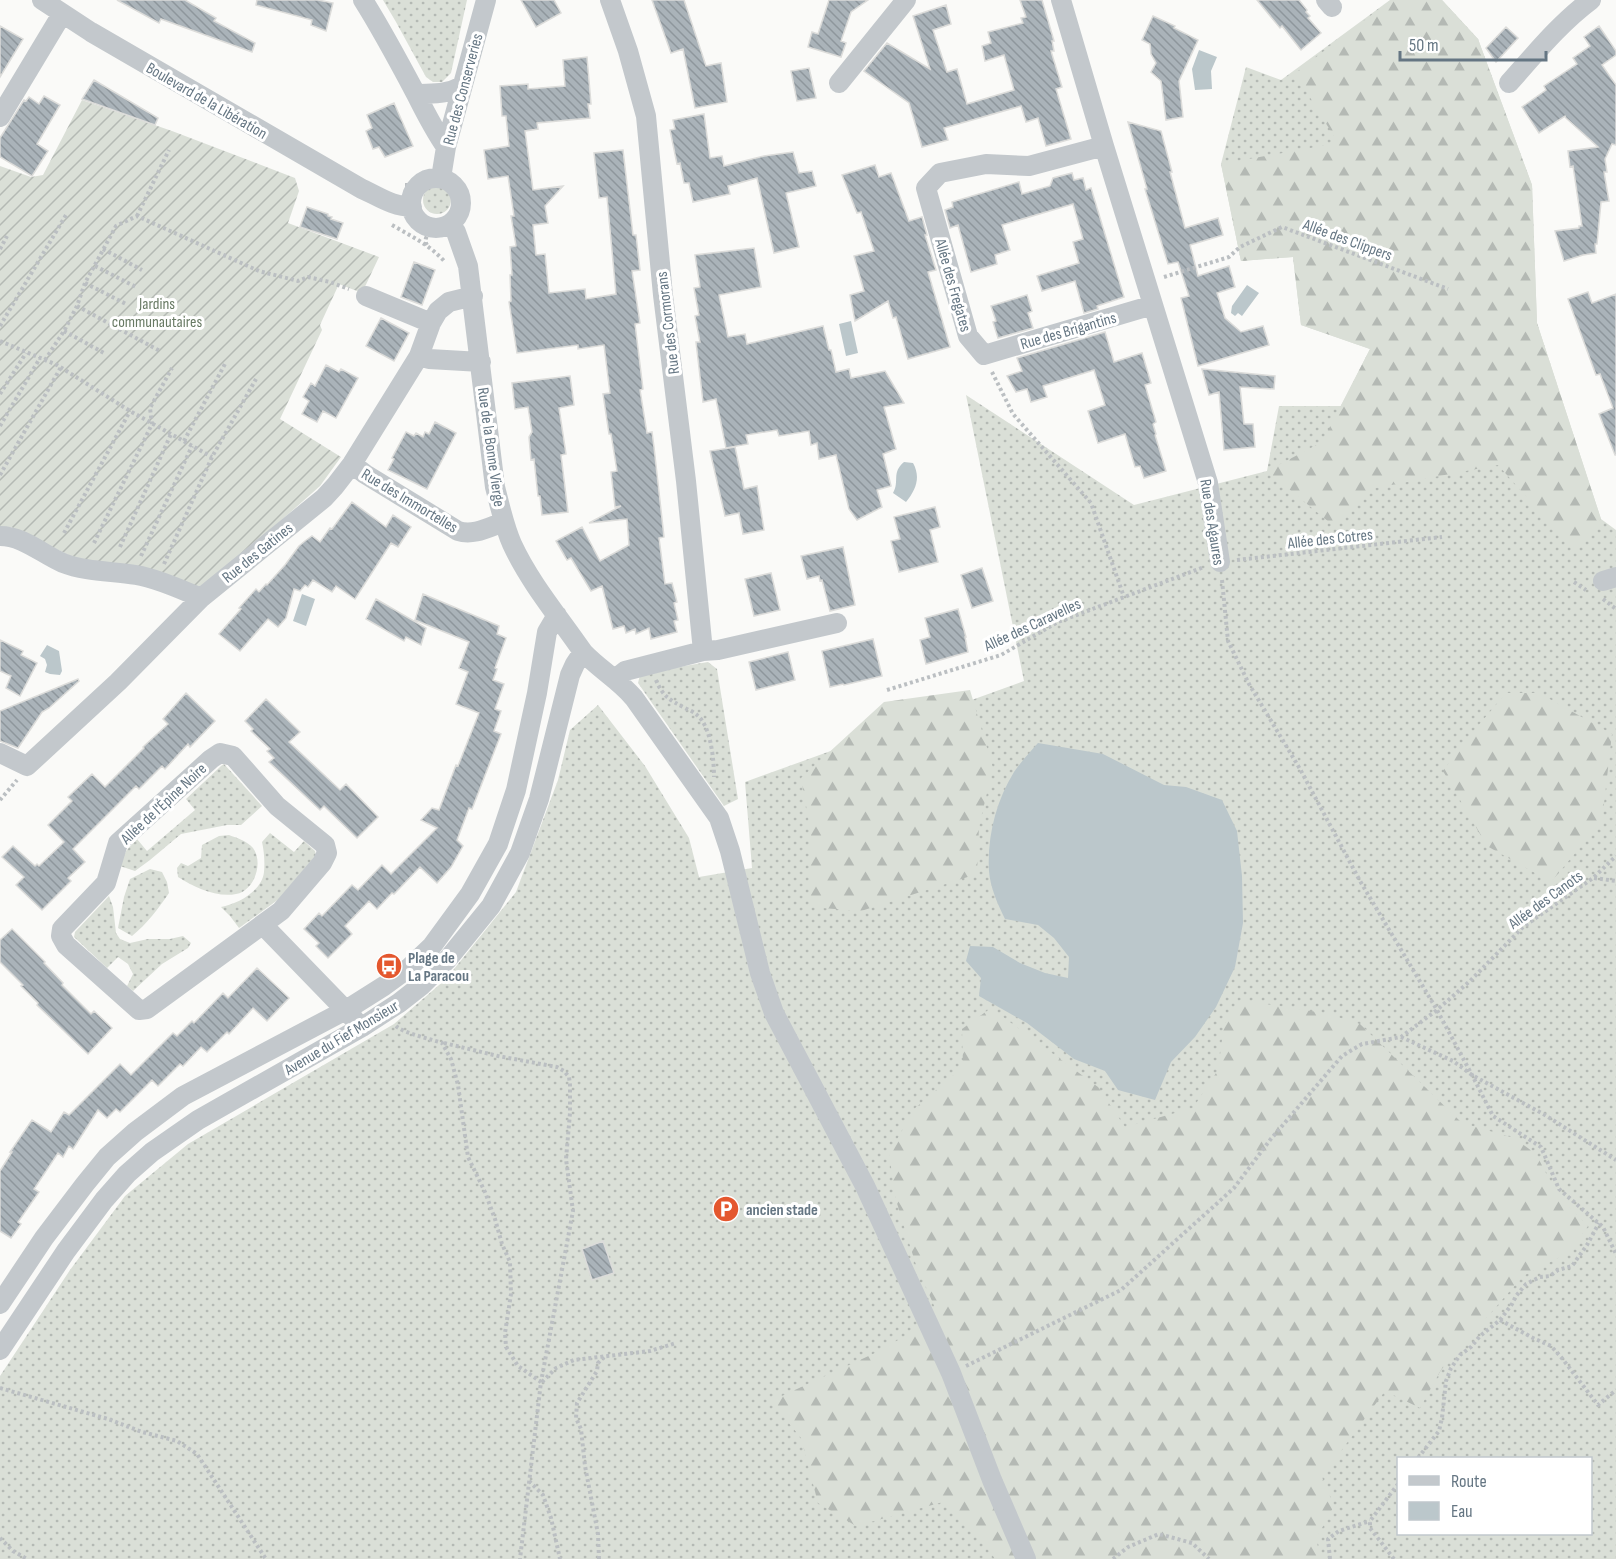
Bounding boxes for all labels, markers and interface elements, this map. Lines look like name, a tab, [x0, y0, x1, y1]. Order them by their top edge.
scale bar	[1400, 24, 1546, 62]
street label: Rue des Conserveries	[439, 31, 488, 147]
text: 50 m	[1409, 35, 1439, 56]
street label: Boulevard de la Libération	[142, 59, 270, 144]
street label: Allée des Clippers	[1299, 215, 1395, 265]
street label: Allée des Fregates	[930, 236, 975, 334]
street label: Rue des Cormorans	[653, 270, 684, 375]
park label: Jardins communautaires	[112, 295, 202, 332]
street label: Rue des Brigantins	[1018, 309, 1119, 354]
street label: Rue de la Bonne Vierge	[473, 386, 508, 508]
street label: Rue des Immortelles	[358, 465, 461, 538]
street label: Rue des Agaures	[1195, 478, 1228, 567]
street label: Rue des Gatines	[219, 519, 297, 587]
street label: Allée des Cotres	[1286, 526, 1374, 554]
street label: Allée des Caravelles	[980, 595, 1084, 656]
street label: Allée de l'Épine Noire	[117, 760, 211, 849]
street label: Allée des Canots	[1504, 867, 1587, 934]
place label: Plage de La Paracou	[408, 949, 469, 986]
bus stop icon: Plage de La Paracou	[374, 951, 404, 981]
street label: Avenue du Fief Monsieur	[280, 996, 403, 1080]
parking icon: ancien stade	[711, 1194, 741, 1224]
place label: ancien stade	[746, 1201, 818, 1220]
legend	[1397, 1457, 1592, 1535]
text: Route	[1451, 1471, 1487, 1492]
text: Eau	[1451, 1501, 1473, 1522]

